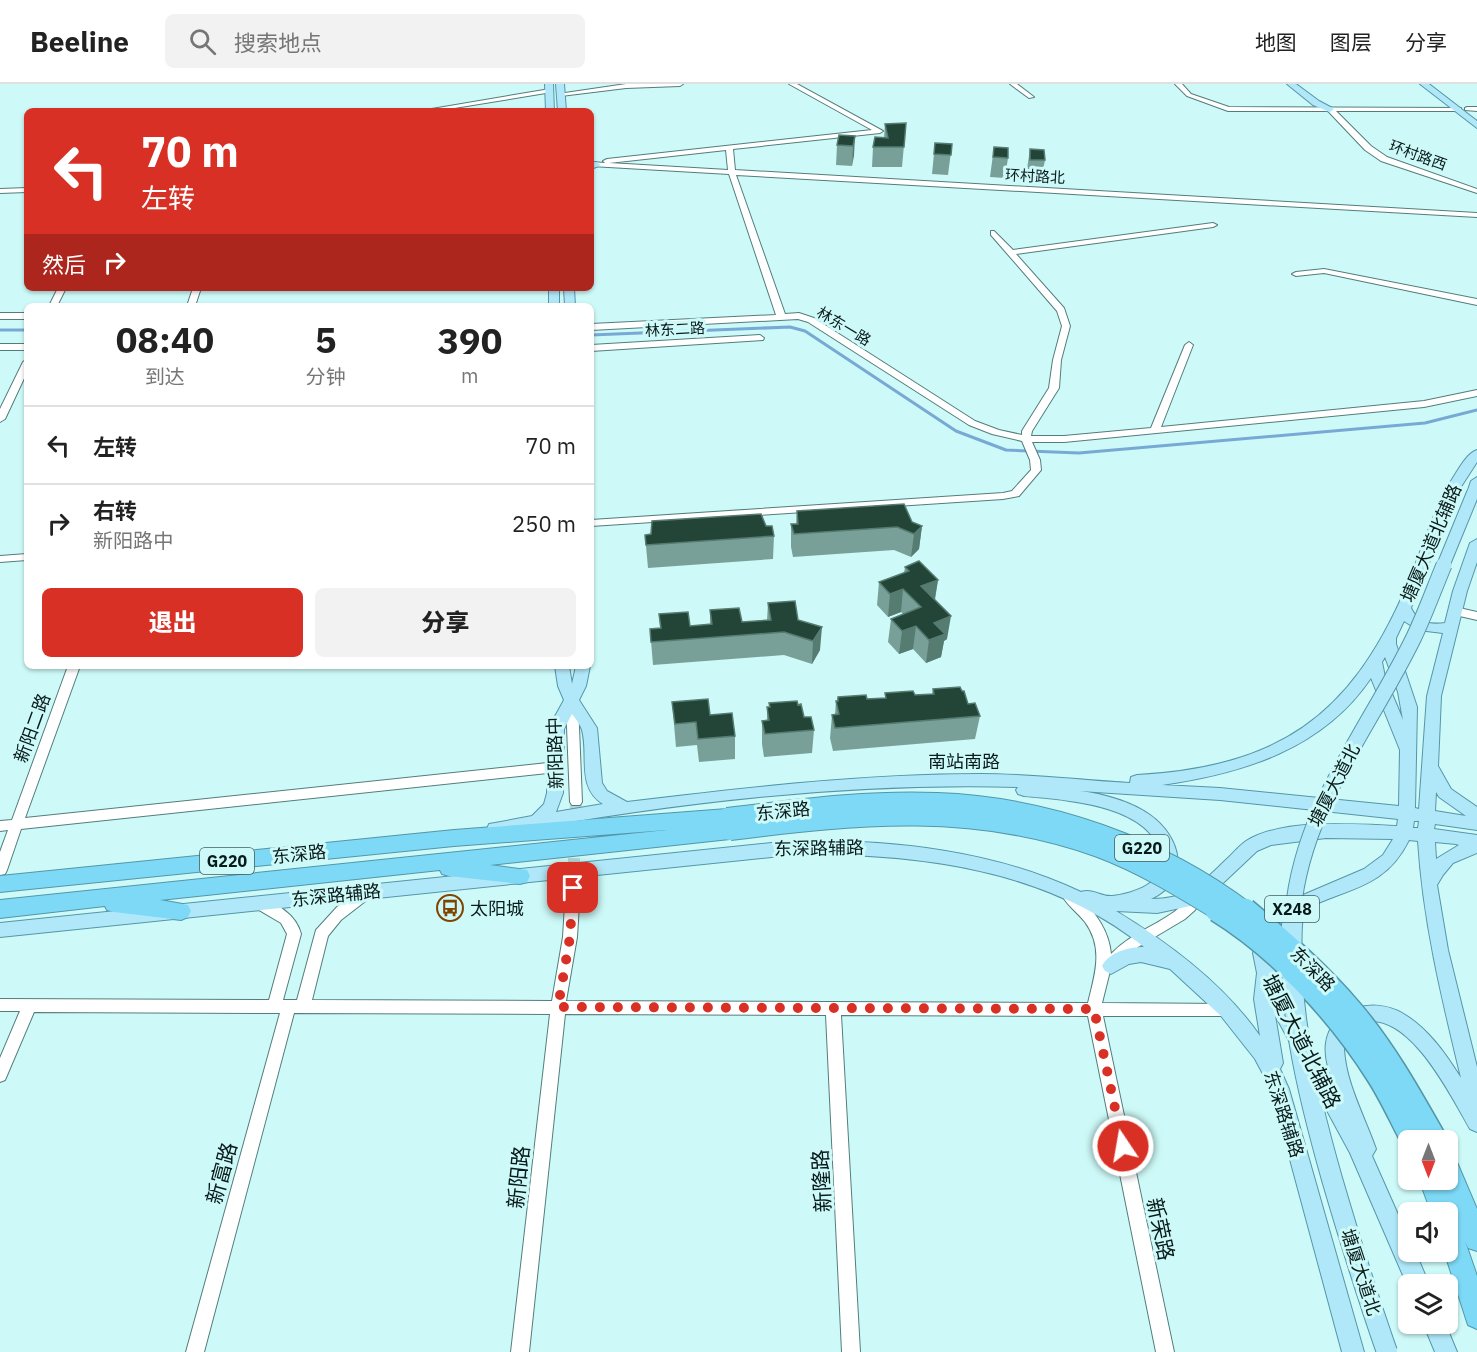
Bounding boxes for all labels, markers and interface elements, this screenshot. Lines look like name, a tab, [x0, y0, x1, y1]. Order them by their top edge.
search box	[165, 14, 585, 68]
text: Beeline	[30, 23, 129, 60]
icon: search	[186, 25, 219, 58]
text: 搜索地点	[234, 28, 322, 57]
text: 地图	[1255, 28, 1297, 56]
text: 图层	[1330, 28, 1372, 56]
text: 分享	[1405, 28, 1447, 56]
text: 70 m	[141, 124, 239, 179]
icon: left	[42, 132, 120, 210]
street label: 环村路西	[1387, 136, 1449, 174]
street label: 环村路北	[1005, 165, 1065, 187]
text: 左转	[141, 180, 195, 215]
icon: right	[98, 246, 131, 279]
text: 然后	[42, 250, 86, 279]
street label: 林东一路	[813, 302, 875, 350]
text: 08:40	[116, 316, 214, 363]
text: 5	[315, 316, 337, 363]
text: 390	[437, 317, 502, 364]
street label: 林东二路	[645, 318, 705, 340]
text: m	[461, 362, 479, 389]
text: 到达	[145, 363, 185, 390]
text: 分钟	[306, 363, 346, 390]
icon: left	[42, 429, 75, 462]
text: 70 m	[525, 431, 576, 460]
text: 左转	[93, 432, 137, 461]
street label: 塘厦大道北辅路	[1396, 481, 1466, 605]
text: 右转	[93, 496, 137, 525]
icon: right	[42, 507, 75, 540]
text: 250 m	[512, 509, 576, 538]
text: 新阳路中	[93, 527, 173, 554]
button: 退出	[42, 588, 303, 657]
button: 分享	[315, 588, 576, 657]
street label: 新阳二路	[9, 690, 55, 766]
street label: 新阳路中	[542, 717, 568, 789]
street label: 塘厦大道北	[1303, 740, 1365, 830]
street label: 南站南路	[928, 750, 1000, 773]
street label: 东深路	[755, 797, 811, 825]
road number: G220	[1115, 835, 1169, 861]
street label: 东深路辅路	[774, 836, 864, 860]
street label: 东深路	[271, 840, 327, 868]
road number: G220	[200, 848, 254, 874]
pin	[547, 862, 598, 913]
icon: arrive	[556, 871, 589, 904]
street label: 东深路辅路	[290, 879, 382, 911]
bus stop icon: 太阳城	[435, 893, 465, 923]
road number: X248	[1265, 896, 1319, 922]
place label: 太阳城	[470, 897, 524, 920]
street label: 东深路	[1286, 942, 1340, 996]
street label: 塘厦大道北辅路	[1256, 969, 1348, 1113]
street label: 东深路辅路	[1259, 1068, 1309, 1160]
position arrow	[1091, 1114, 1155, 1178]
north arrow	[1398, 1130, 1458, 1190]
map controls	[1398, 1130, 1458, 1334]
street label: 新富路	[199, 1139, 243, 1207]
street label: 新阳路	[501, 1144, 535, 1210]
street label: 新隆路	[805, 1149, 837, 1213]
street label: 新荣路	[1141, 1195, 1181, 1263]
button: sound	[1398, 1202, 1458, 1262]
street label: 塘厦大道北	[1336, 1226, 1386, 1318]
button: layers	[1398, 1274, 1458, 1334]

